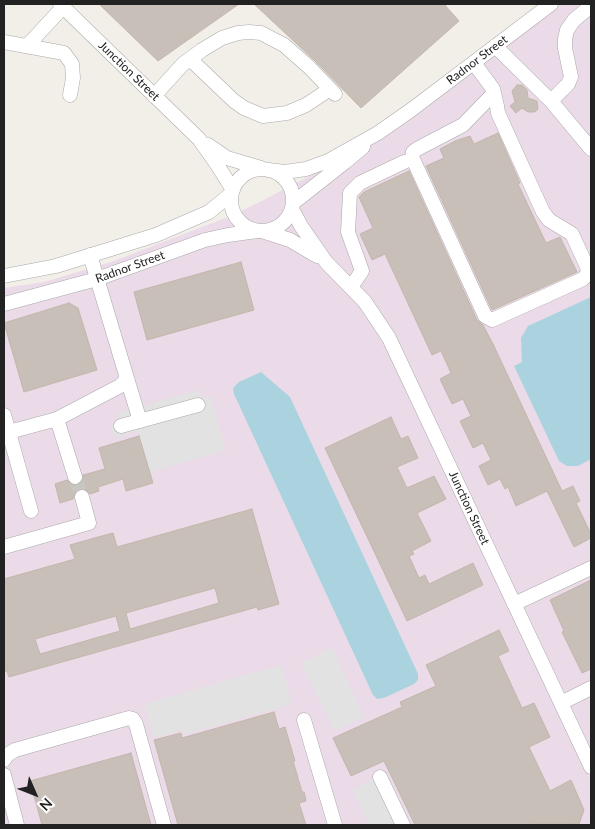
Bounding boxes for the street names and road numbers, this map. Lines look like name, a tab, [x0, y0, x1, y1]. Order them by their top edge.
street label: Radnor Street	[444, 32, 510, 88]
street label: Junction Street	[95, 38, 163, 104]
street label: Radnor Street	[93, 248, 167, 286]
street label: Junction Street	[446, 469, 492, 547]

